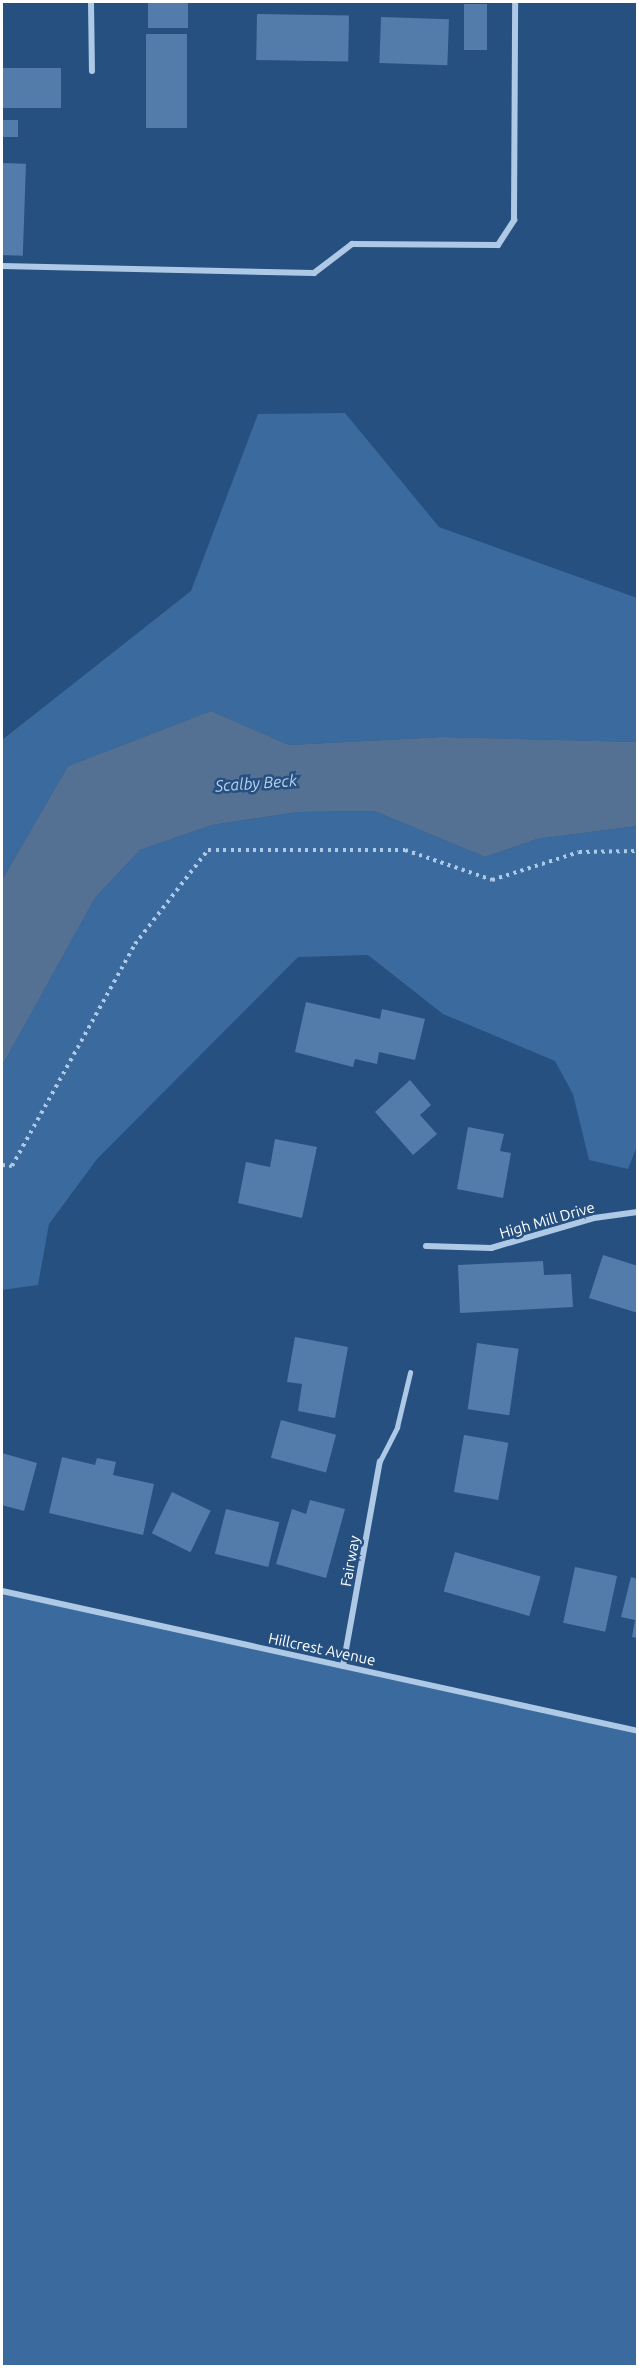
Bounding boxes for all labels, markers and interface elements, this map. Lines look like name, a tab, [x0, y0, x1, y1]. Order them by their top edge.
water label: Scalby Beck	[214, 771, 298, 795]
street label: High Mill Drive	[497, 1198, 597, 1242]
street label: Fairway	[337, 1534, 363, 1588]
street label: Hillcrest Avenue	[267, 1629, 377, 1669]

